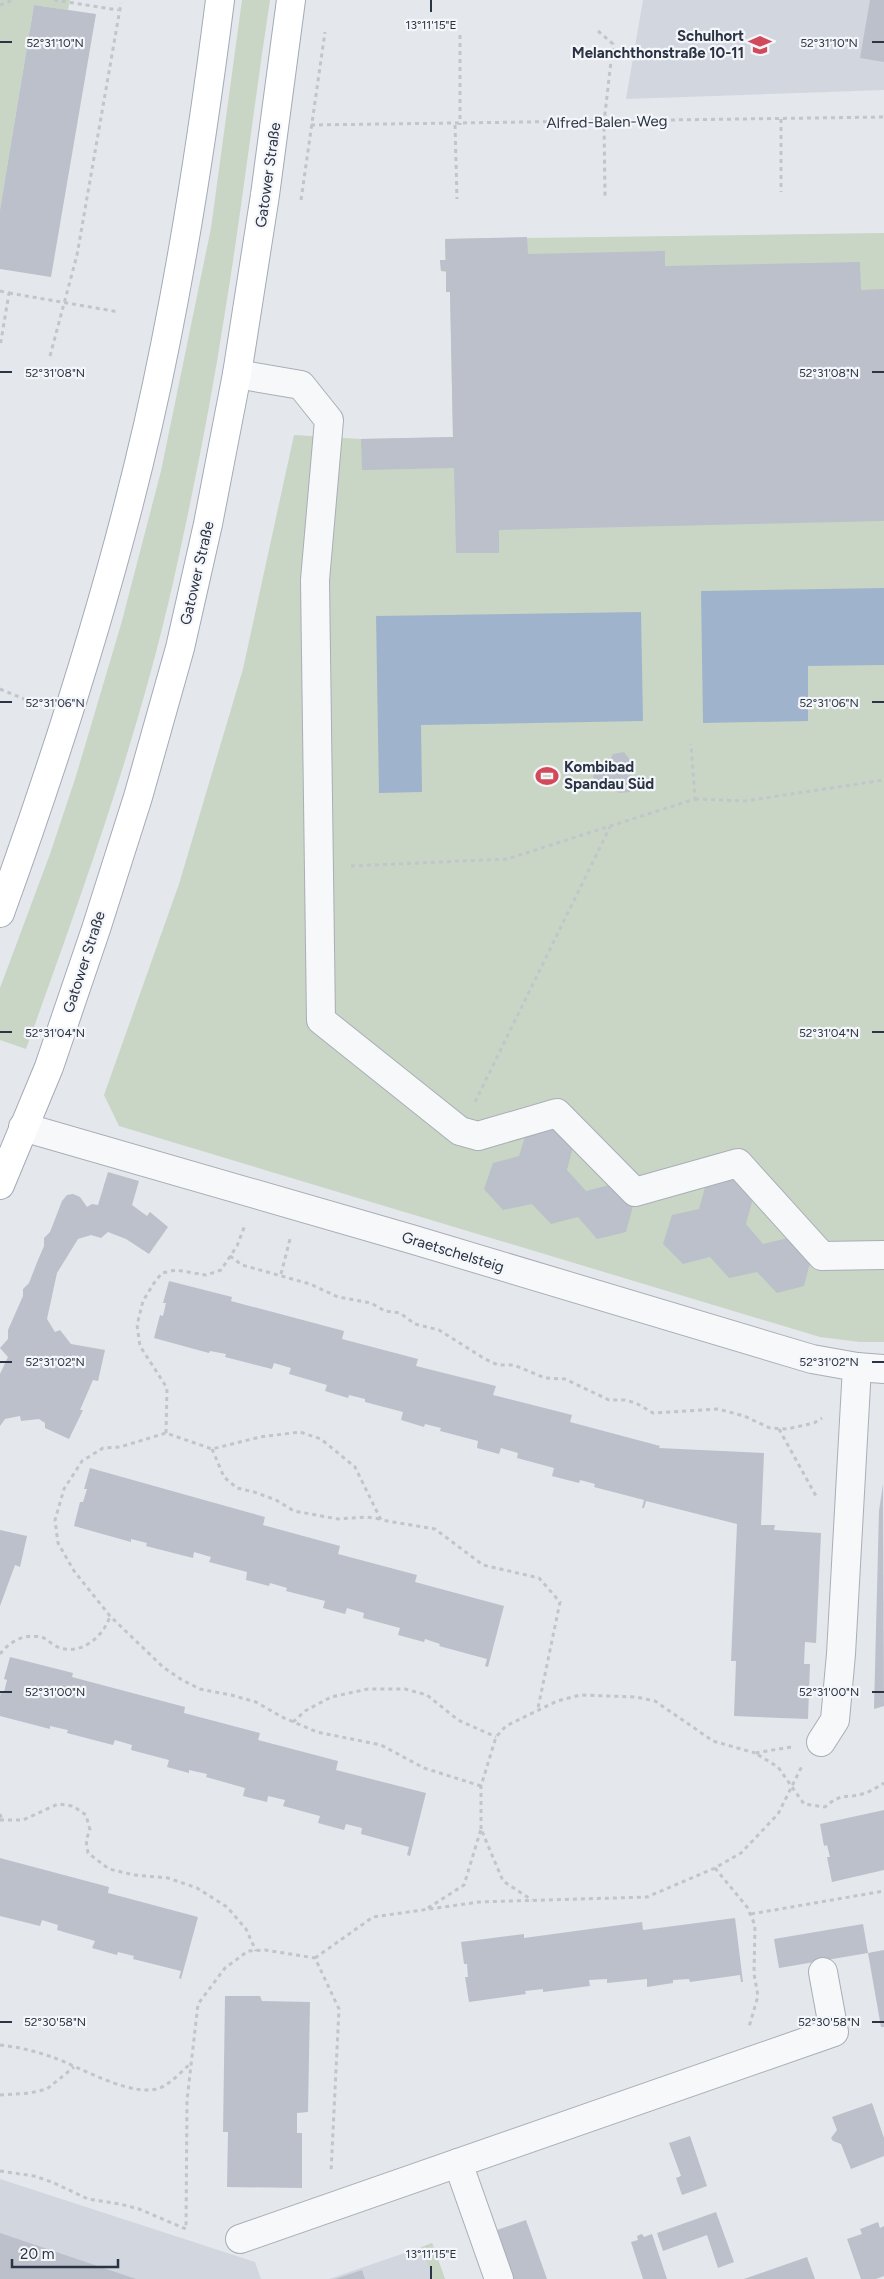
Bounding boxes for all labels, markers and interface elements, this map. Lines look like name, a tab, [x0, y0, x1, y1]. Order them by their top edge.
text: 13°11'15"E	[405, 18, 457, 32]
place label: Schulhort Melanchthonstraße 10-11	[572, 27, 744, 62]
school or university icon: Schulhort Melanchthonstraße 10-11	[747, 32, 773, 58]
text: 52°31'10"N	[26, 36, 84, 50]
text: 52°31'10"N	[800, 36, 858, 50]
street label: Alfred-Balen-Weg	[546, 112, 668, 132]
street label: Gatower Straße	[252, 121, 284, 229]
text: 52°31'08"N	[25, 366, 85, 380]
text: 52°31'08"N	[799, 366, 859, 380]
street label: Gatower Straße	[176, 519, 218, 627]
text: 52°31'06"N	[25, 696, 85, 710]
text: 52°31'06"N	[799, 696, 859, 710]
place label: Kombibad Spandau Süd	[564, 758, 654, 793]
sports icon: Kombibad Spandau Süd	[534, 763, 560, 789]
street label: Gatower Straße	[59, 909, 109, 1015]
text: 52°31'04"N	[25, 1026, 85, 1040]
text: 52°31'04"N	[799, 1026, 859, 1040]
street label: Graetschelsteig	[400, 1228, 506, 1276]
text: 52°31'02"N	[25, 1355, 85, 1369]
text: 52°31'02"N	[799, 1355, 859, 1369]
text: 52°31'00"N	[25, 1685, 85, 1699]
text: 52°31'00"N	[799, 1685, 859, 1699]
text: 52°30'58"N	[24, 2015, 86, 2029]
text: 52°30'58"N	[798, 2015, 860, 2029]
scale bar	[12, 2236, 119, 2268]
text: 20 m	[20, 2245, 54, 2263]
text: 13°11'15"E	[405, 2247, 457, 2261]

